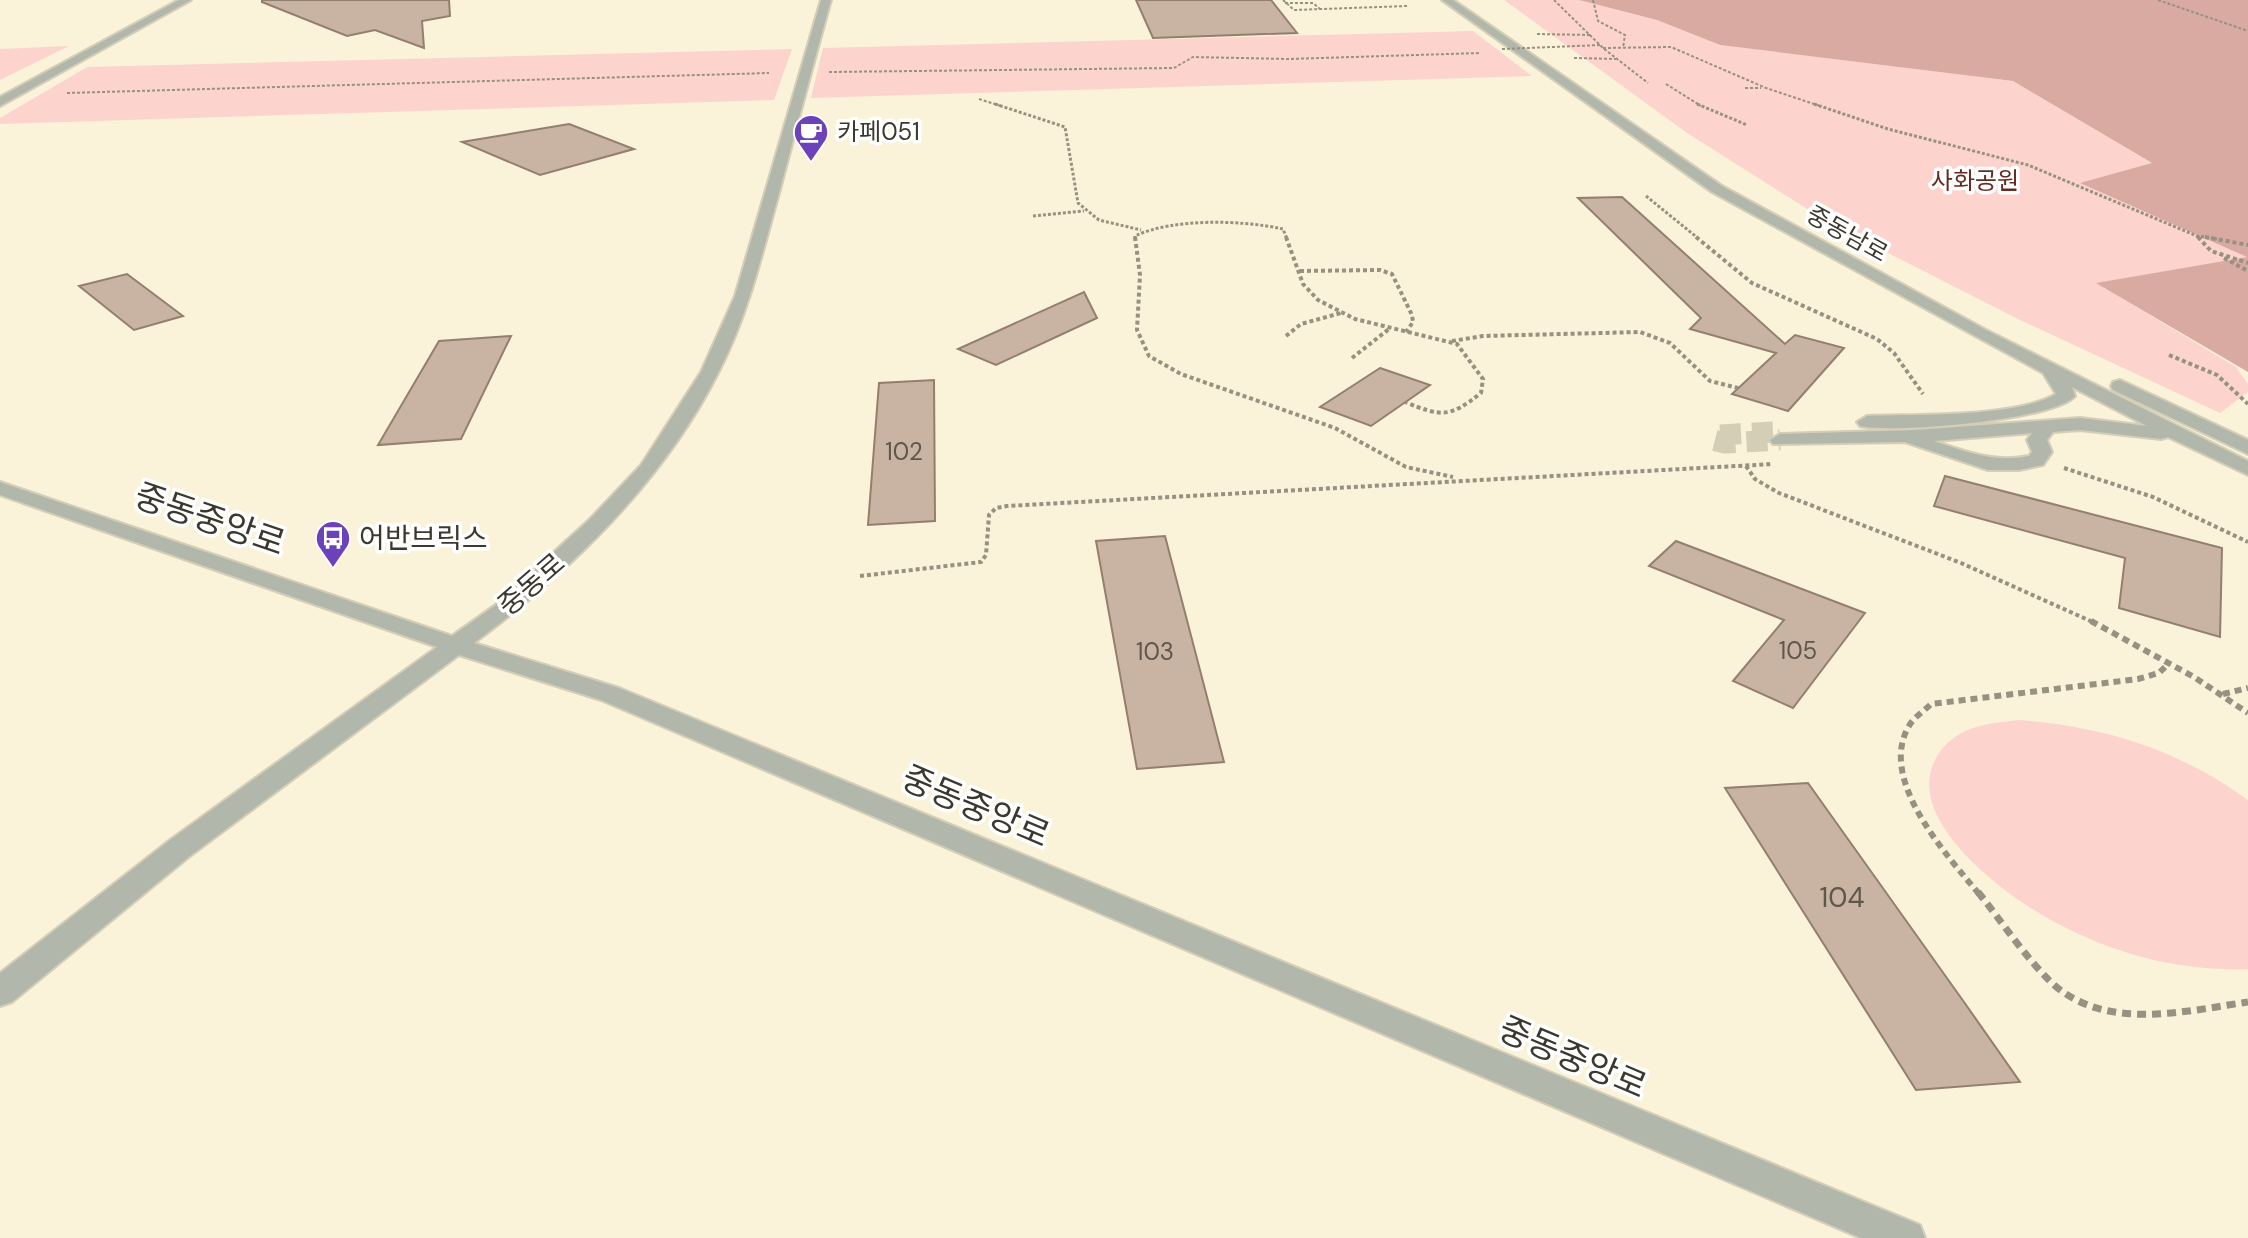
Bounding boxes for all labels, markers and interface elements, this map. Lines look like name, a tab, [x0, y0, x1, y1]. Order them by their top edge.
cafe icon: 카페051	[792, 113, 830, 163]
place label: 카페051	[837, 116, 920, 147]
park label: 사화공원	[1931, 165, 2019, 196]
street label: 중동남로	[1801, 199, 1893, 269]
house number: 102	[885, 436, 923, 467]
street label: 중동중앙로	[129, 473, 291, 566]
bus stop icon: 어반브릭스	[314, 519, 352, 569]
place label: 어반브릭스	[359, 520, 488, 557]
street label: 중동로	[490, 545, 573, 624]
house number: 105	[1779, 635, 1817, 666]
house number: 103	[1136, 636, 1174, 667]
street label: 중동중앙로	[895, 755, 1057, 858]
house number: 104	[1820, 879, 1864, 916]
street label: 중동중앙로	[1492, 1006, 1654, 1109]

